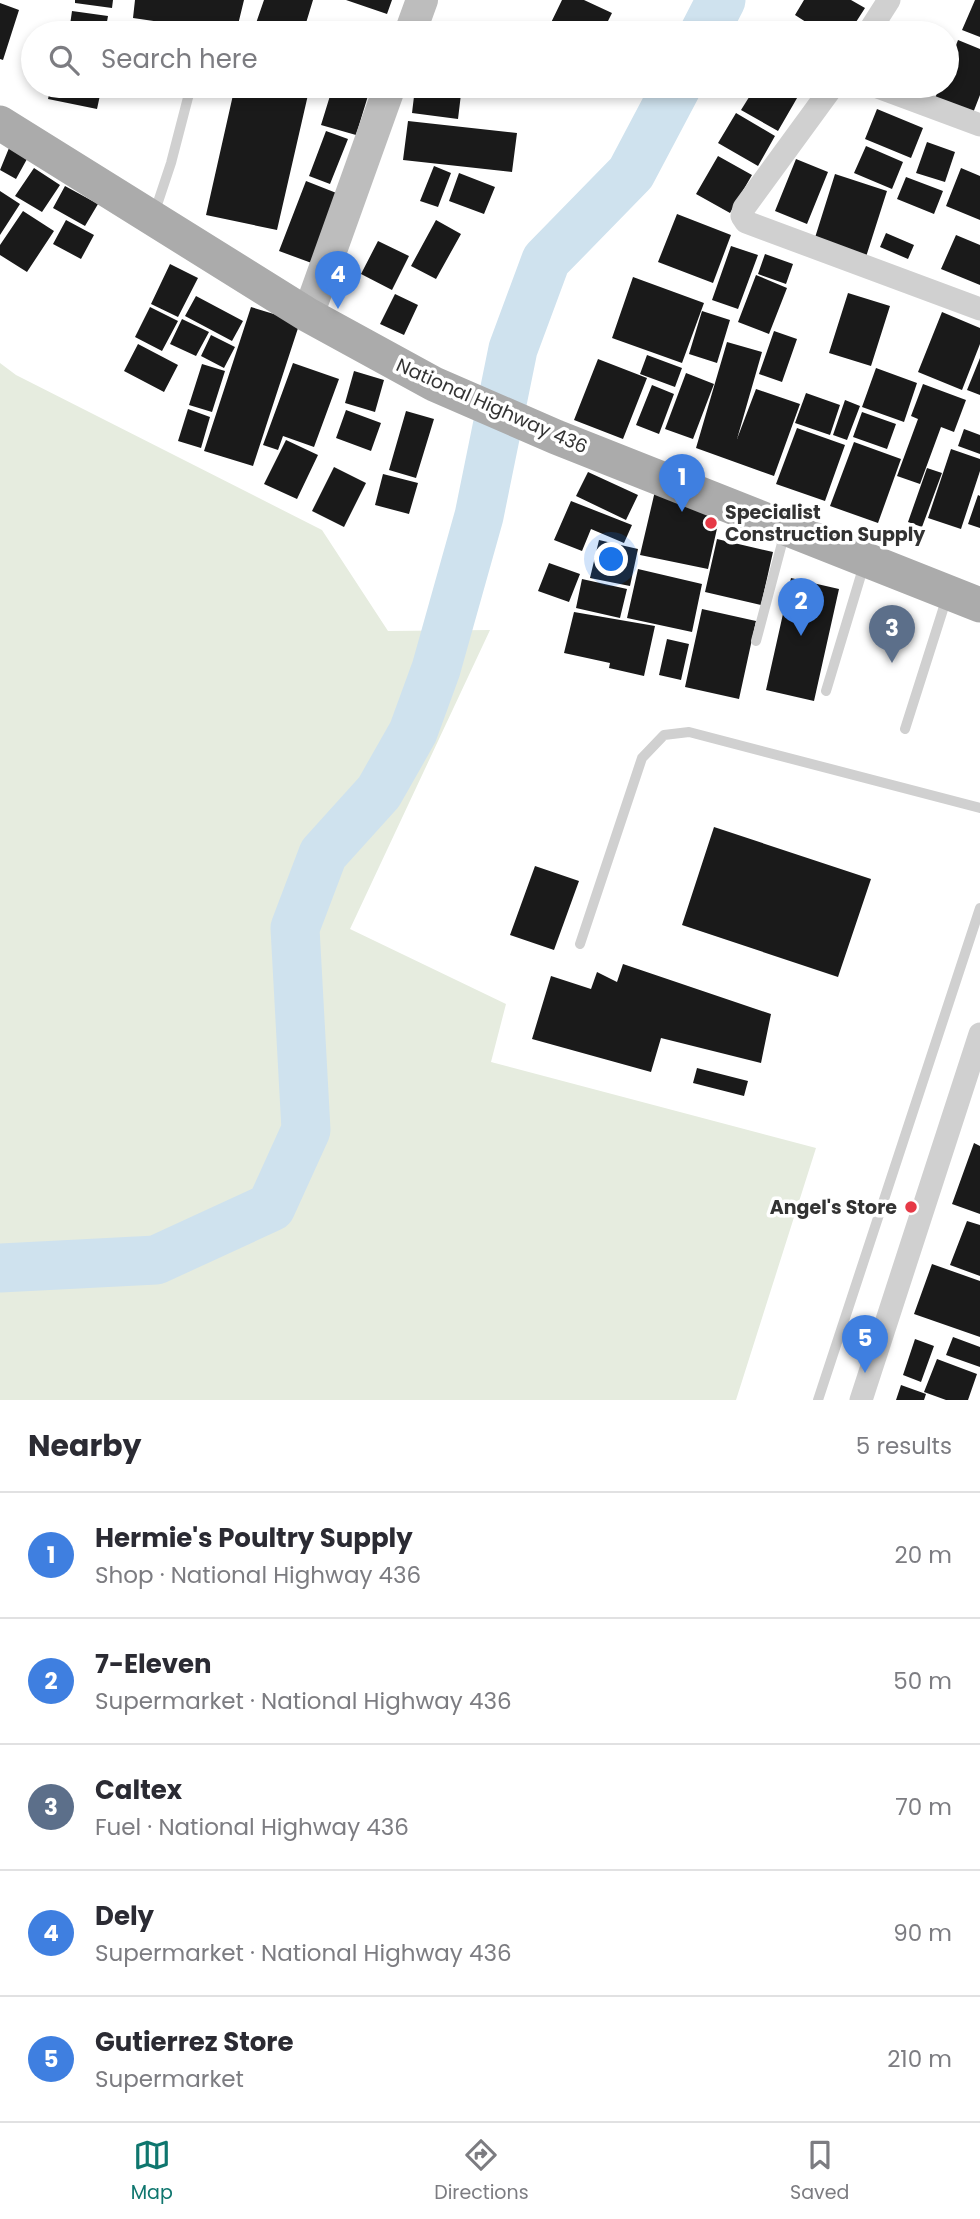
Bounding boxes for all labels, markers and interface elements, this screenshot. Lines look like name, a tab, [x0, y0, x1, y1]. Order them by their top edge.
search box	[21, 21, 959, 98]
icon: search	[45, 41, 83, 79]
text: Search here	[101, 41, 258, 77]
pin: 4	[315, 251, 361, 309]
street label: National Highway 436	[392, 352, 592, 460]
pin: 1	[659, 454, 705, 512]
place label: Specialist Construction Supply	[725, 499, 926, 548]
marker: Specialist Construction Supply	[703, 515, 719, 531]
your location	[594, 542, 628, 576]
pin: 2	[778, 578, 824, 636]
pin: 3	[869, 605, 915, 663]
place label: Angel's Store	[770, 1194, 897, 1221]
marker: Angel's Store	[903, 1199, 919, 1215]
pin: 5	[842, 1315, 888, 1373]
text: Nearby	[28, 1424, 142, 1467]
text: 5 results	[856, 1430, 952, 1462]
text: Hermie's Poultry Supply	[95, 1520, 413, 1556]
text: 1	[47, 1539, 55, 1571]
text: 20 m	[894, 1539, 952, 1571]
text: Shop · National Highway 436	[95, 1559, 421, 1591]
text: 7-Eleven	[95, 1646, 212, 1682]
text: 2	[44, 1665, 58, 1697]
text: 50 m	[893, 1665, 952, 1697]
text: Supermarket · National Highway 436	[95, 1685, 512, 1717]
text: Caltex	[95, 1772, 182, 1808]
text: 3	[44, 1791, 58, 1823]
text: 70 m	[895, 1791, 952, 1823]
text: Fuel · National Highway 436	[95, 1811, 409, 1843]
text: Dely	[95, 1898, 154, 1934]
text: 4	[43, 1917, 59, 1949]
text: 90 m	[893, 1917, 952, 1949]
text: Supermarket · National Highway 436	[95, 1937, 512, 1969]
text: Gutierrez Store	[95, 2024, 294, 2060]
text: 5	[44, 2043, 58, 2075]
text: 210 m	[887, 2043, 952, 2075]
text: Supermarket	[95, 2063, 244, 2095]
tab: Map	[131, 2136, 173, 2207]
tab: Directions	[434, 2136, 529, 2207]
tab: Saved	[790, 2136, 849, 2207]

